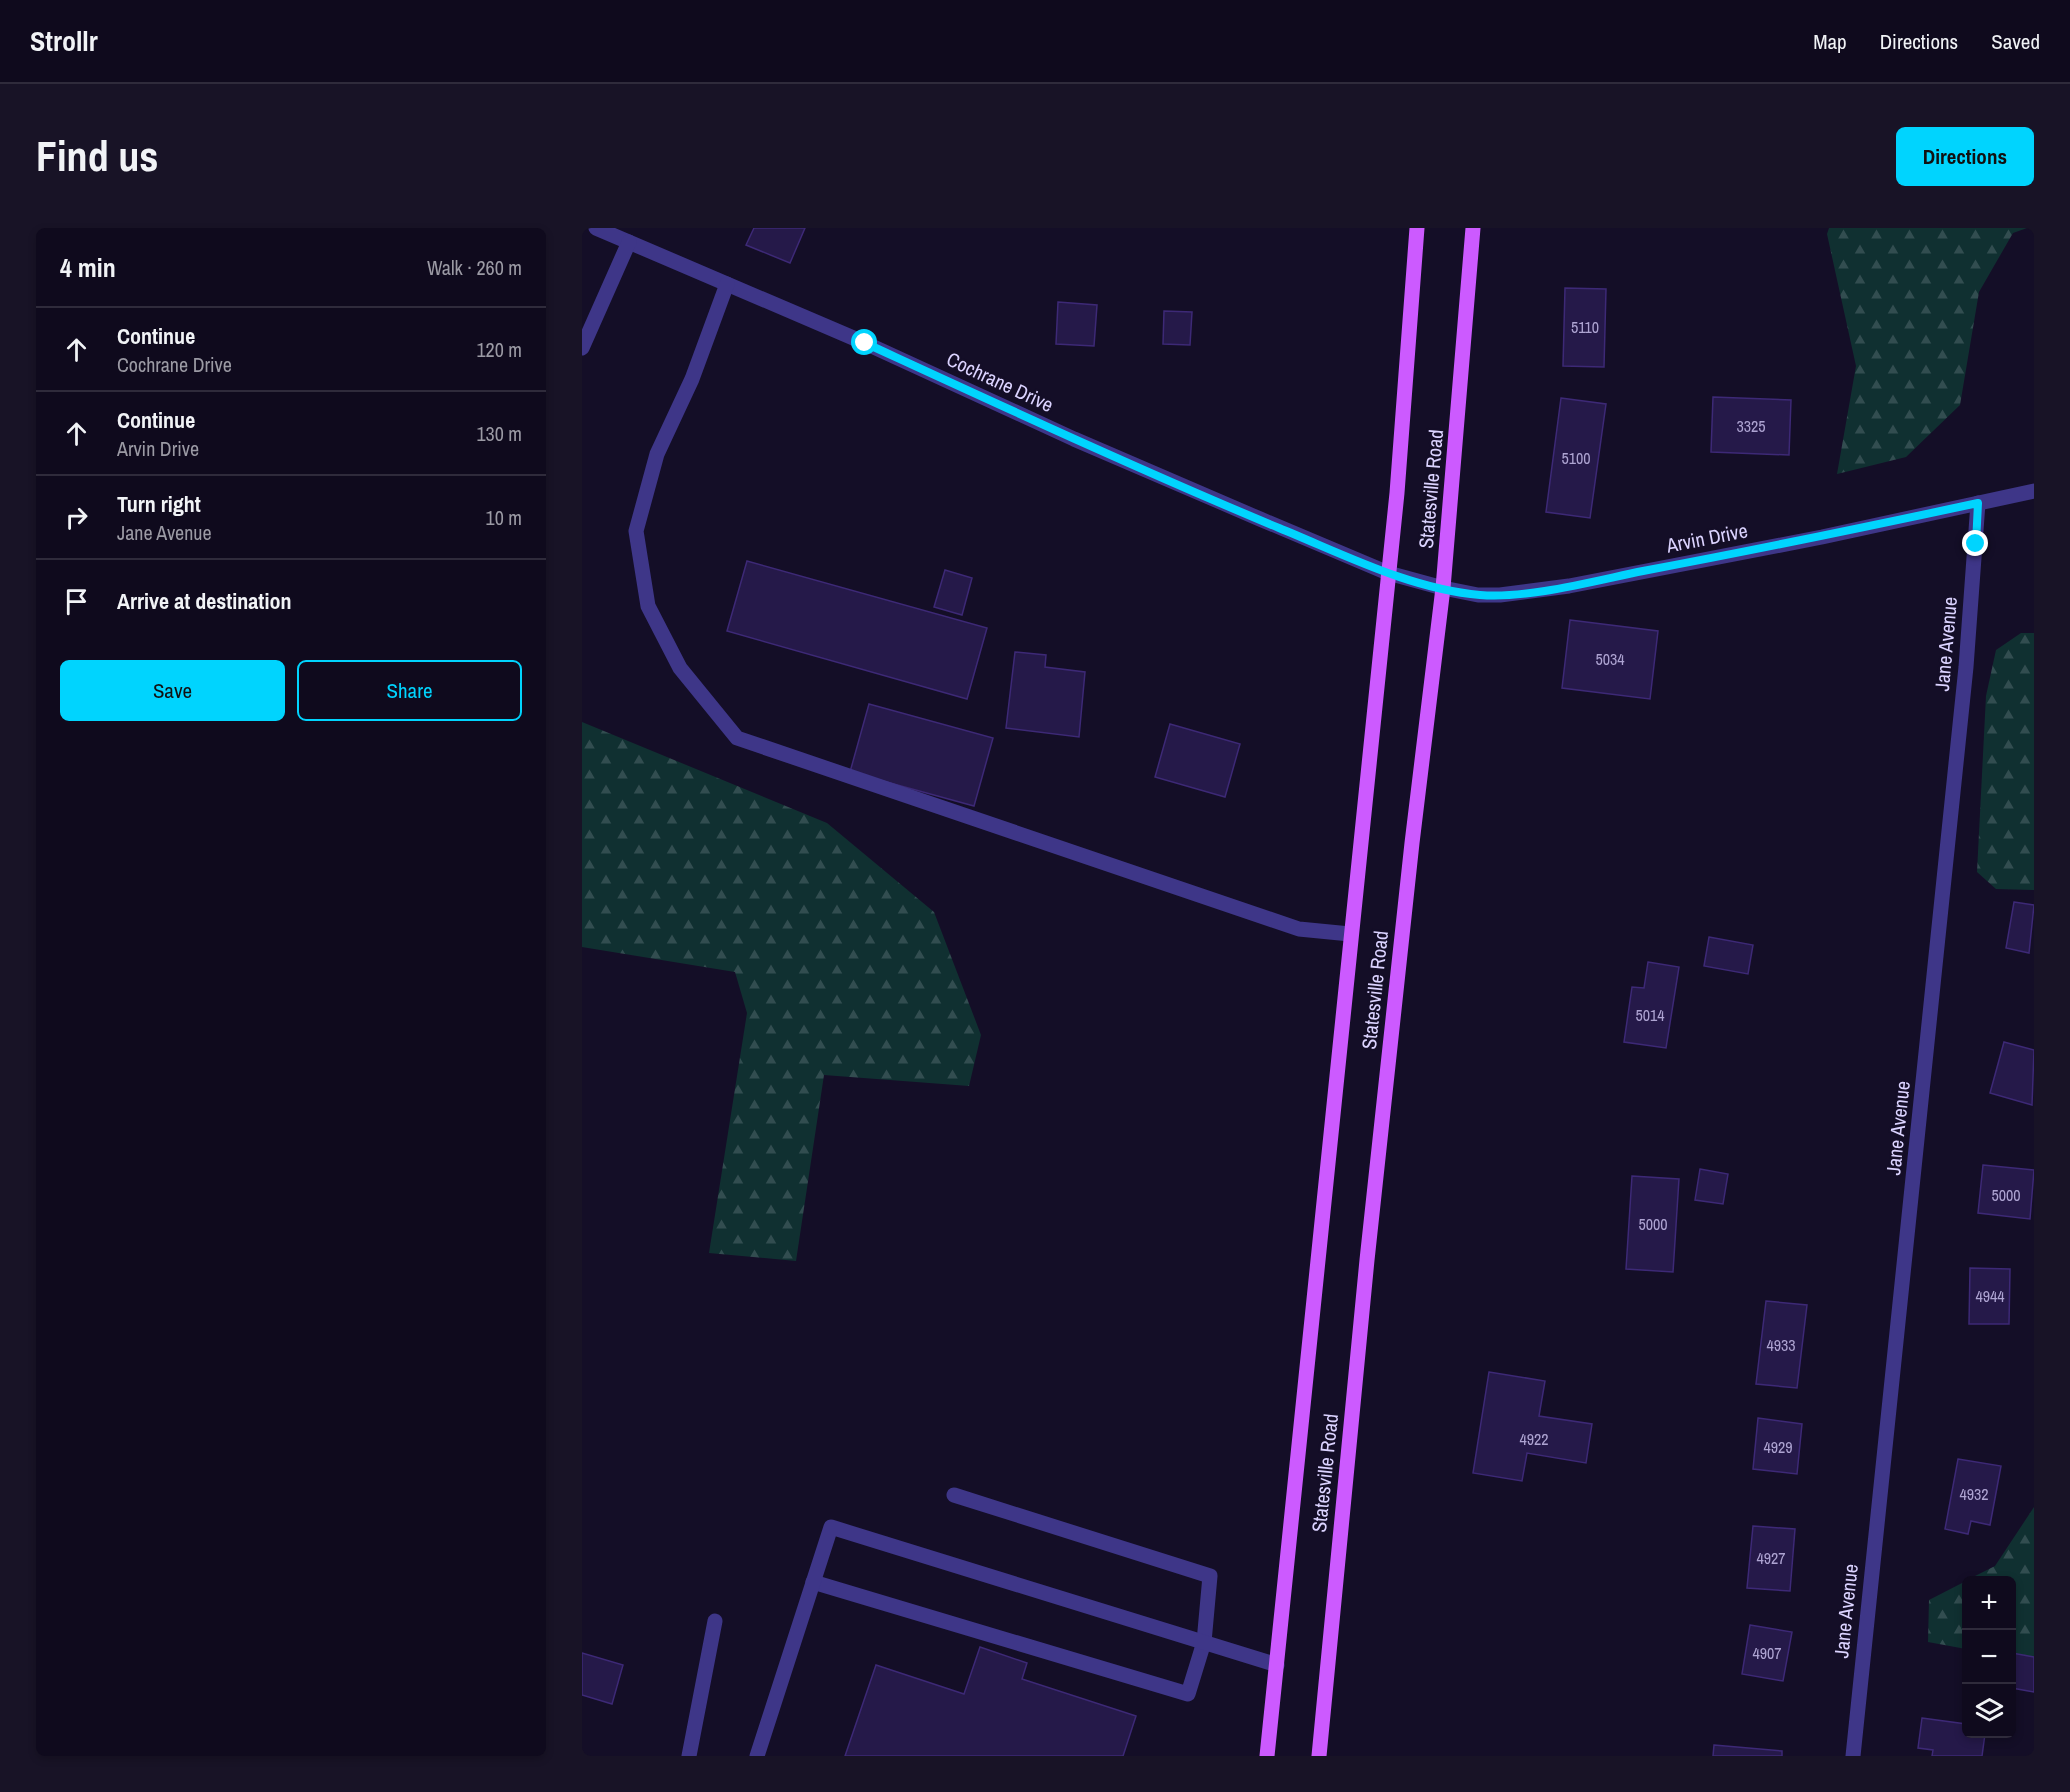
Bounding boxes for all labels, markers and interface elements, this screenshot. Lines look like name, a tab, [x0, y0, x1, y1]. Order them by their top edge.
text: Strollr	[30, 22, 98, 60]
text: Map	[1813, 27, 1847, 56]
text: Directions	[1880, 27, 1958, 56]
text: Saved	[1991, 27, 2040, 56]
button: Directions	[1896, 127, 2034, 186]
text: Find us	[36, 128, 158, 184]
text: 4 min	[60, 250, 116, 285]
text: Walk · 260 m	[427, 254, 522, 281]
house number: 5110	[1571, 316, 1599, 338]
text: Continue	[117, 321, 195, 351]
route start	[851, 329, 877, 355]
icon: ahead	[60, 333, 93, 366]
text: 120 m	[476, 336, 522, 363]
street label: Cochrane Drive	[942, 345, 1058, 418]
text: Cochrane Drive	[117, 351, 232, 378]
text: Continue	[117, 405, 195, 435]
house number: 3325	[1736, 415, 1766, 437]
icon: ahead	[60, 417, 93, 450]
text: 130 m	[476, 420, 522, 447]
street label: Statesville Road	[1412, 428, 1449, 550]
text: Arvin Drive	[117, 435, 199, 462]
house number: 5100	[1561, 447, 1591, 469]
text: Turn right	[117, 489, 201, 519]
icon: right	[60, 501, 93, 534]
text: 10 m	[486, 504, 522, 531]
street label: Arvin Drive	[1663, 516, 1750, 559]
text: Jane Avenue	[117, 519, 212, 546]
route end	[1962, 530, 1988, 556]
icon: arrive	[60, 585, 93, 618]
text: Arrive at destination	[117, 586, 291, 616]
street label: Jane Avenue	[1928, 596, 1963, 692]
house number: 5034	[1595, 648, 1625, 670]
button: Save	[60, 660, 285, 721]
button: Share	[297, 660, 522, 721]
street label: Statesville Road	[1355, 929, 1394, 1051]
house number: 5014	[1635, 1004, 1665, 1026]
street label: Jane Avenue	[1879, 1080, 1916, 1176]
house number: 5000	[1991, 1184, 2021, 1206]
house number: 5000	[1638, 1213, 1668, 1235]
house number: 4944	[1975, 1285, 2005, 1307]
house number: 4933	[1766, 1334, 1796, 1356]
street label: Statesville Road	[1305, 1412, 1344, 1534]
house number: 4922	[1519, 1428, 1549, 1450]
house number: 4929	[1763, 1436, 1793, 1458]
house number: 4932	[1959, 1483, 1989, 1505]
house number: 4927	[1756, 1547, 1786, 1569]
street label: Jane Avenue	[1827, 1563, 1864, 1659]
map controls	[1962, 1576, 2016, 1738]
button: +	[1962, 1576, 2016, 1630]
button: −	[1962, 1630, 2016, 1684]
house number: 4907	[1752, 1642, 1782, 1664]
button: layers	[1962, 1684, 2016, 1738]

